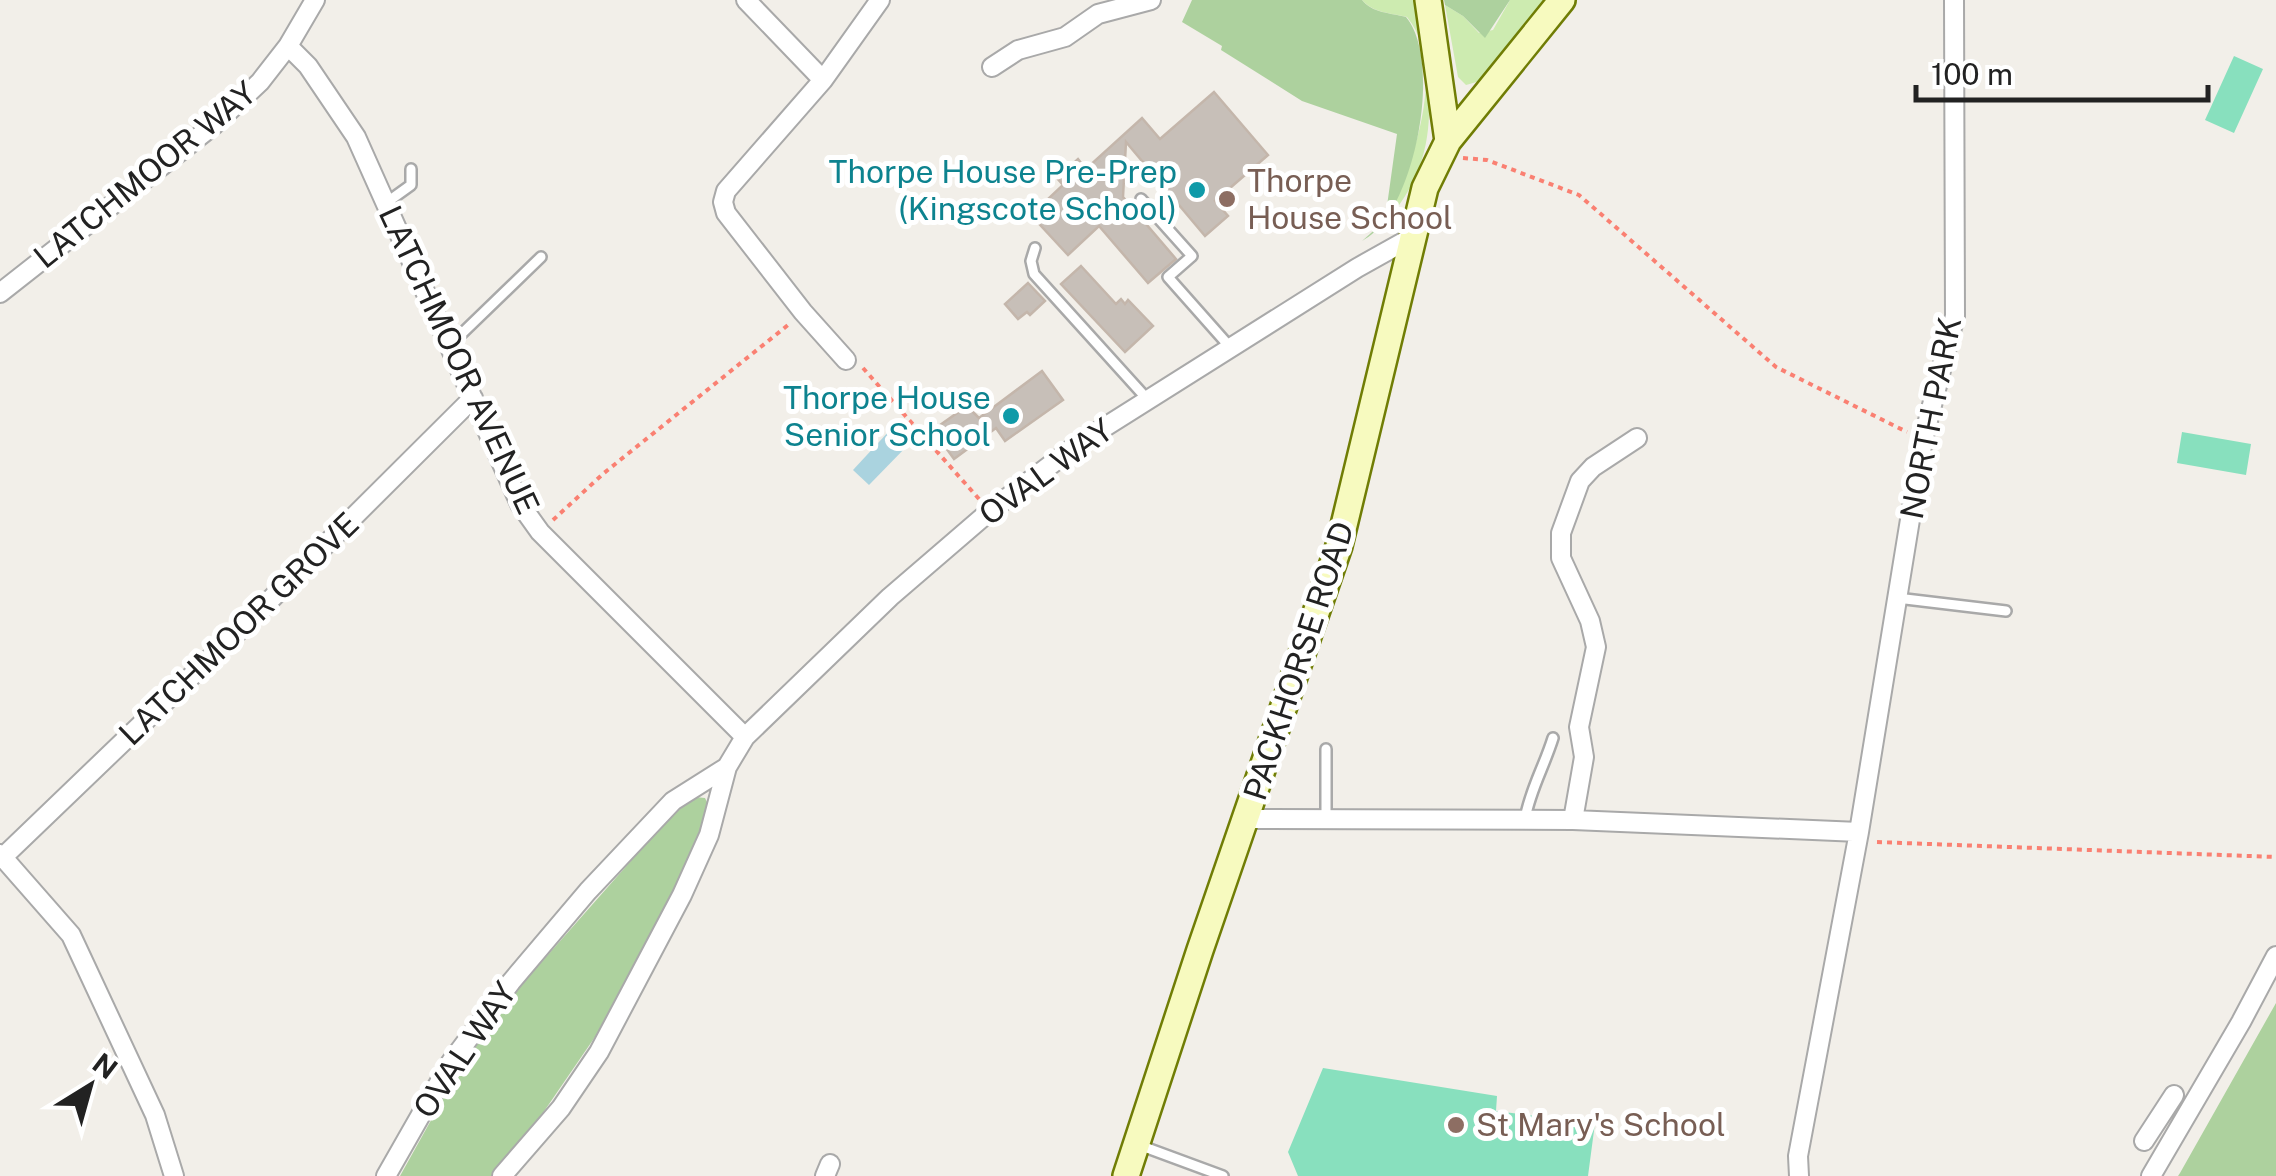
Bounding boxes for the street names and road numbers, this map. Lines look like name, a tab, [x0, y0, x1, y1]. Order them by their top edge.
street label: LATCHMOOR WAY	[26, 73, 264, 275]
street label: LATCHMOOR AVENUE	[372, 200, 547, 520]
street label: NORTH PARK	[1893, 314, 1968, 522]
street label: OVAL WAY	[972, 411, 1120, 532]
street label: LATCHMOOR GROVE	[111, 505, 366, 752]
street label: PACKHORSE ROAD	[1236, 517, 1361, 805]
street label: OVAL WAY	[406, 974, 524, 1125]

